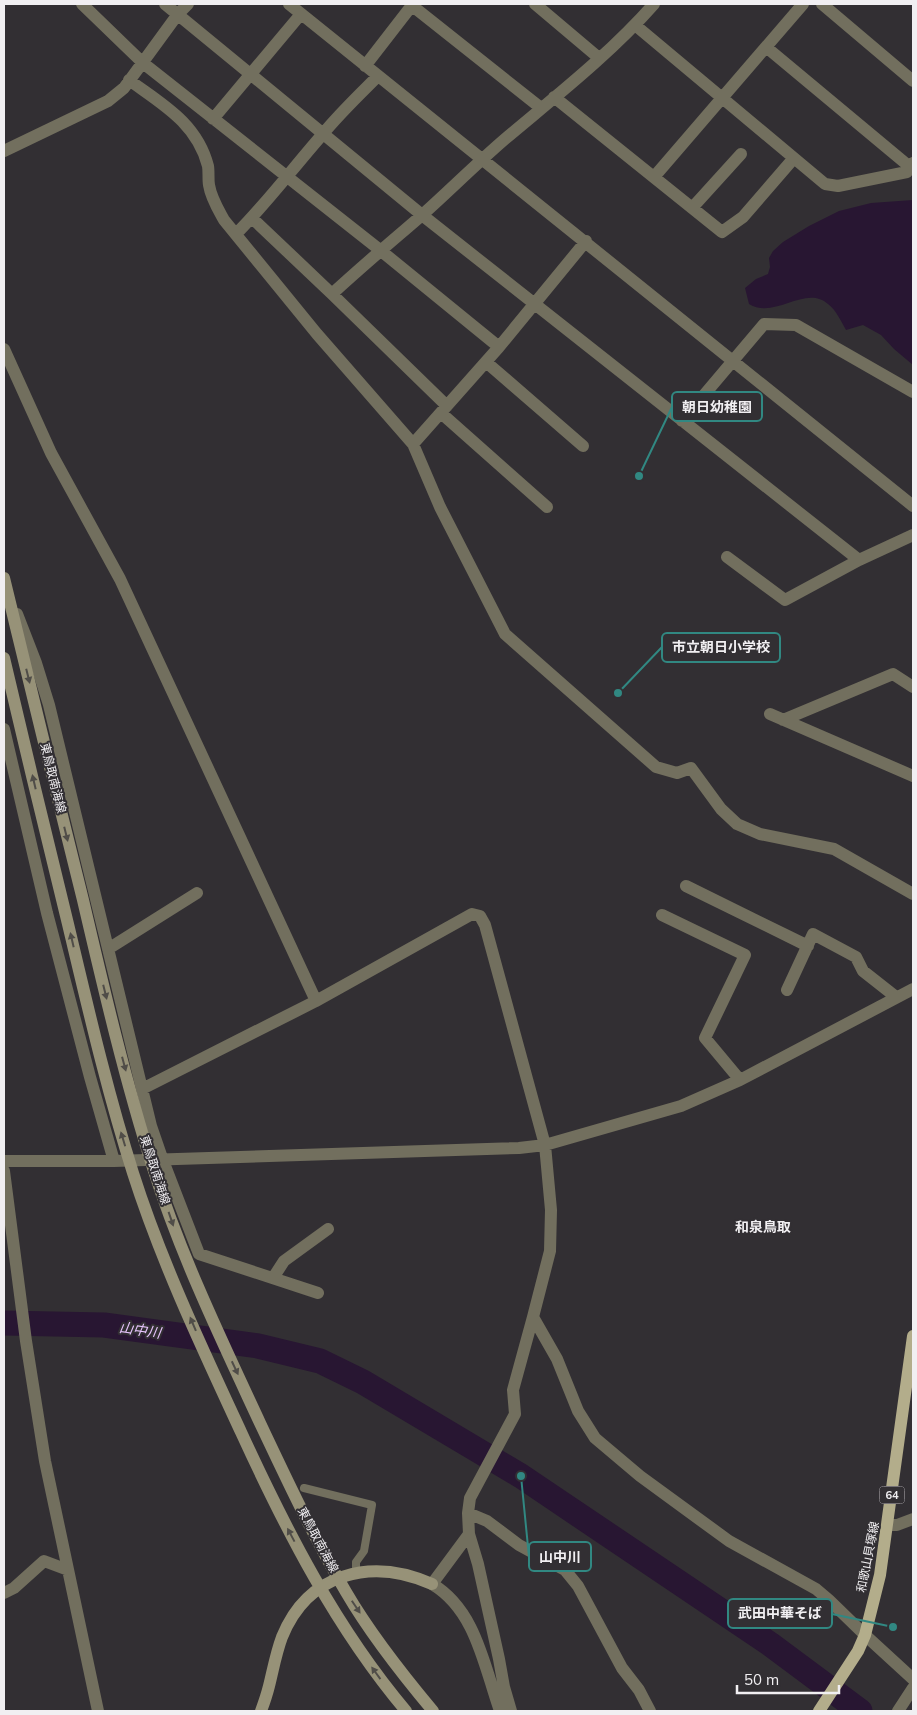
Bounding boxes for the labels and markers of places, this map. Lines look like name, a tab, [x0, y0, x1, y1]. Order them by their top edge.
callout: 朝日幼稚園	[672, 392, 762, 421]
callout: 市立朝日小学校	[662, 633, 780, 662]
callout: 山中川	[529, 1542, 591, 1571]
callout: 武田中華そば	[728, 1599, 832, 1628]

